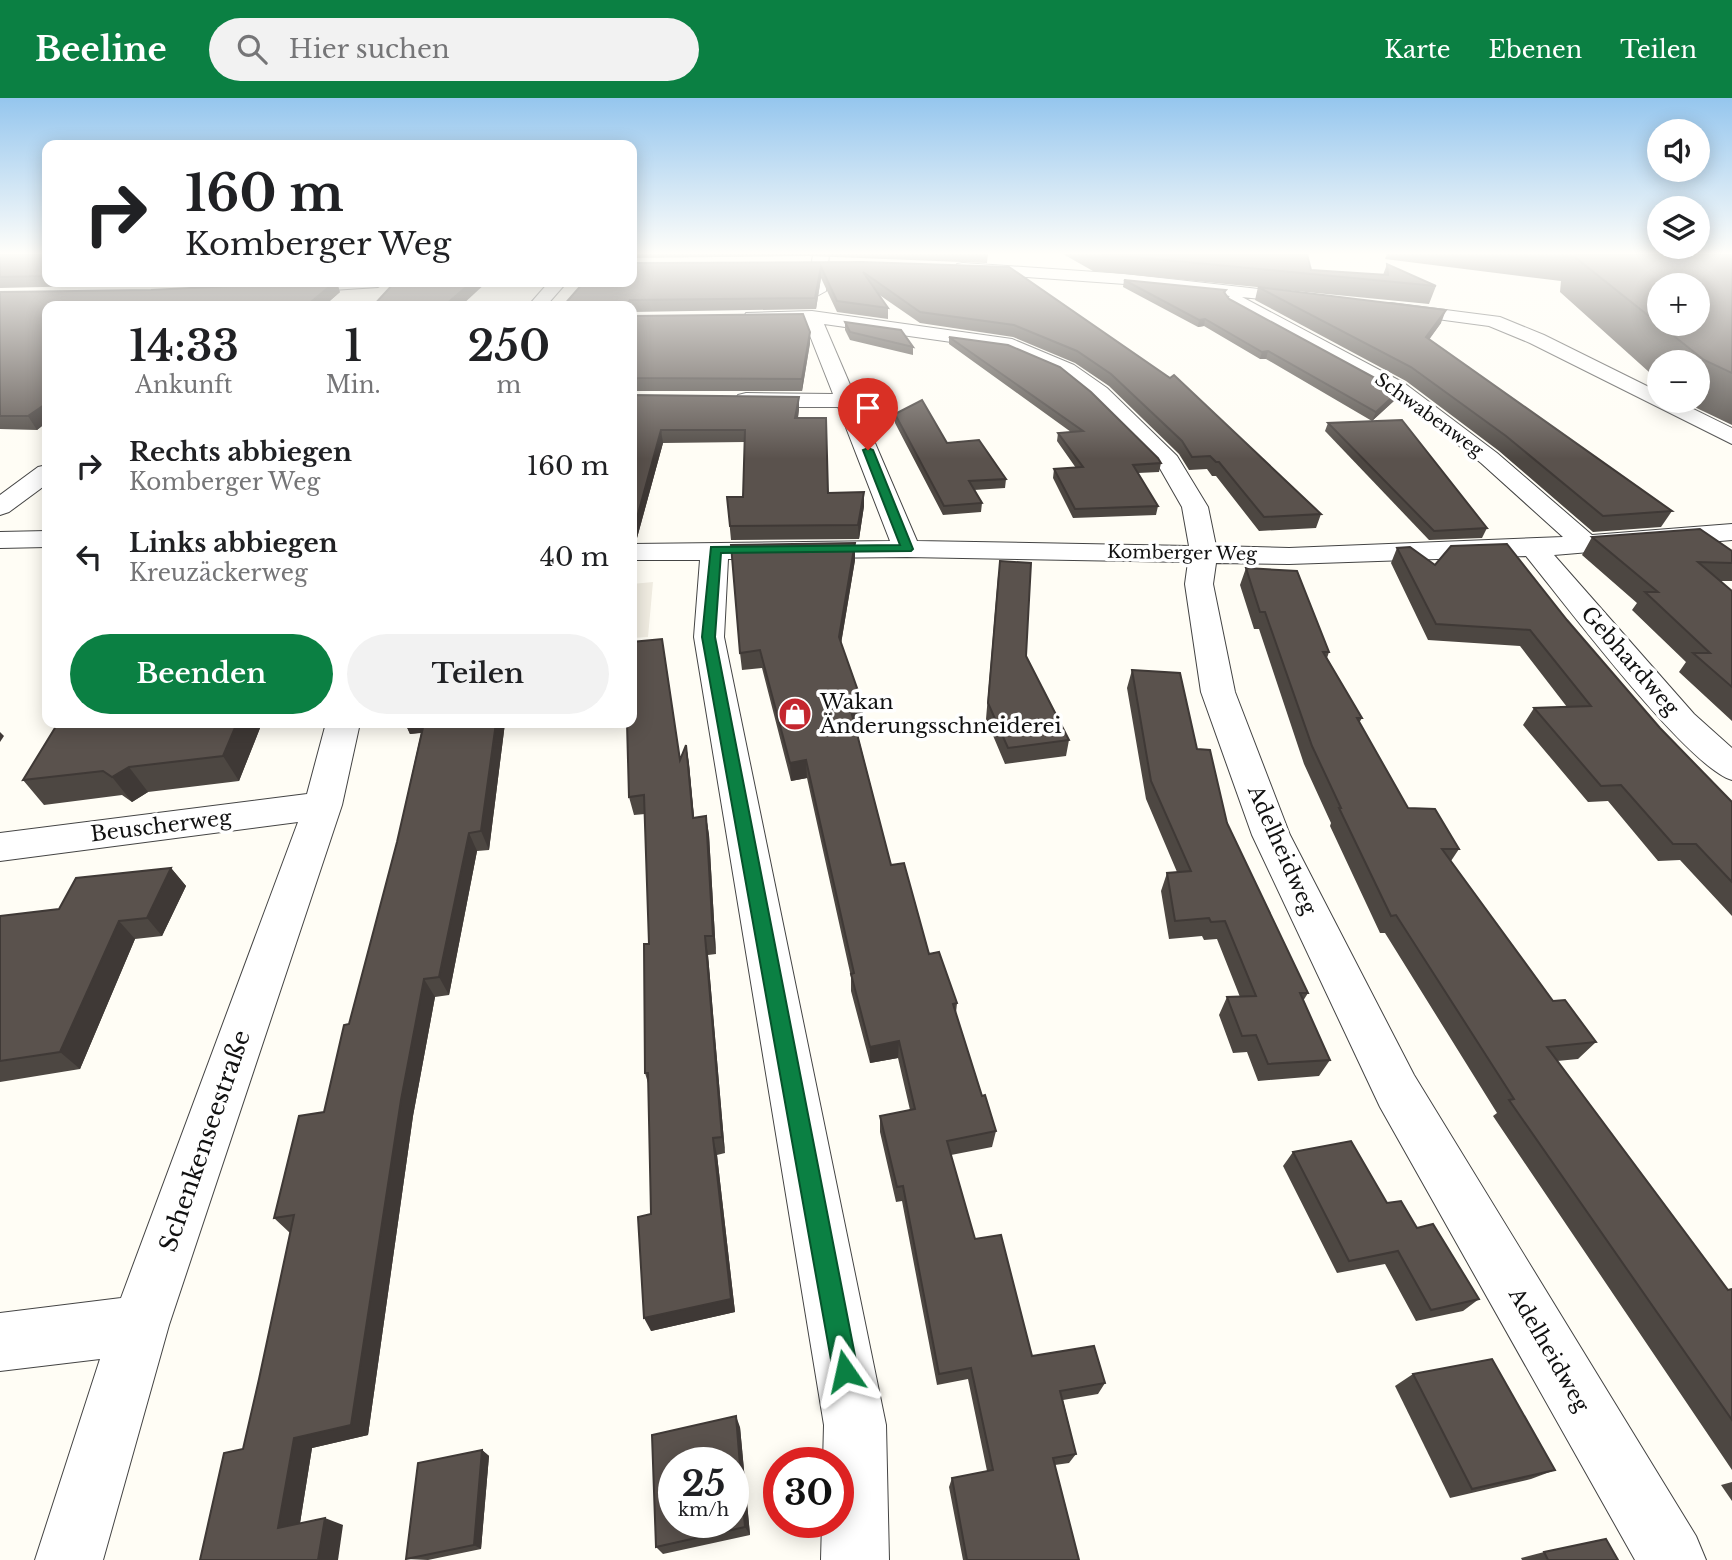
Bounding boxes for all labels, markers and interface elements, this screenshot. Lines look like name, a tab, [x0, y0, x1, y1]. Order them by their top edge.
search box	[209, 18, 699, 81]
text: Beeline	[35, 29, 167, 70]
icon: search	[233, 30, 271, 68]
text: Hier suchen	[289, 33, 450, 65]
text: Karte	[1384, 35, 1451, 64]
text: Ebenen	[1489, 35, 1582, 64]
text: Teilen	[1620, 35, 1697, 64]
map controls	[1647, 119, 1710, 413]
button: sound	[1647, 119, 1710, 182]
text: 160 m	[185, 163, 344, 224]
icon: right	[70, 168, 161, 259]
button: layers	[1647, 196, 1710, 259]
text: Komberger Weg	[185, 224, 451, 264]
button: +	[1647, 273, 1710, 336]
text: 14:33	[129, 320, 239, 372]
text: 1	[344, 320, 362, 372]
text: 250	[467, 320, 550, 372]
button: −	[1647, 350, 1710, 413]
street label: Schwabenweg	[1370, 368, 1488, 462]
text: Ankunft	[135, 371, 232, 399]
text: Min.	[326, 371, 381, 399]
text: m	[496, 371, 521, 399]
pin	[838, 378, 898, 450]
icon: arrive	[849, 389, 887, 427]
text: Rechts abbiegen	[129, 436, 352, 468]
icon: right	[70, 447, 108, 485]
text: 160 m	[527, 450, 609, 482]
text: Komberger Weg	[129, 468, 320, 496]
text: Links abbiegen	[129, 527, 338, 559]
icon: left	[70, 538, 108, 576]
text: 40 m	[540, 541, 609, 573]
street label: Komberger Weg	[1107, 541, 1257, 565]
text: Kreuzäckerweg	[129, 559, 308, 587]
street label: Gebhardweg	[1576, 601, 1685, 721]
button: Beenden	[70, 634, 333, 714]
button: Teilen	[347, 634, 609, 714]
place label: Wakan Änderungsschneiderei	[819, 689, 1062, 739]
shop icon: Wakan Änderungsschneiderei	[776, 695, 814, 733]
street label: Adelheidweg	[1241, 780, 1322, 919]
street label: Beuscherweg	[89, 804, 233, 848]
street label: Schenkenseestraße	[153, 1026, 256, 1256]
street label: Adelheidweg	[1503, 1283, 1595, 1417]
position arrow	[808, 1334, 882, 1408]
speed limit sign: 30	[763, 1447, 854, 1538]
text: 25	[682, 1462, 725, 1505]
text: km/h	[678, 1499, 729, 1521]

